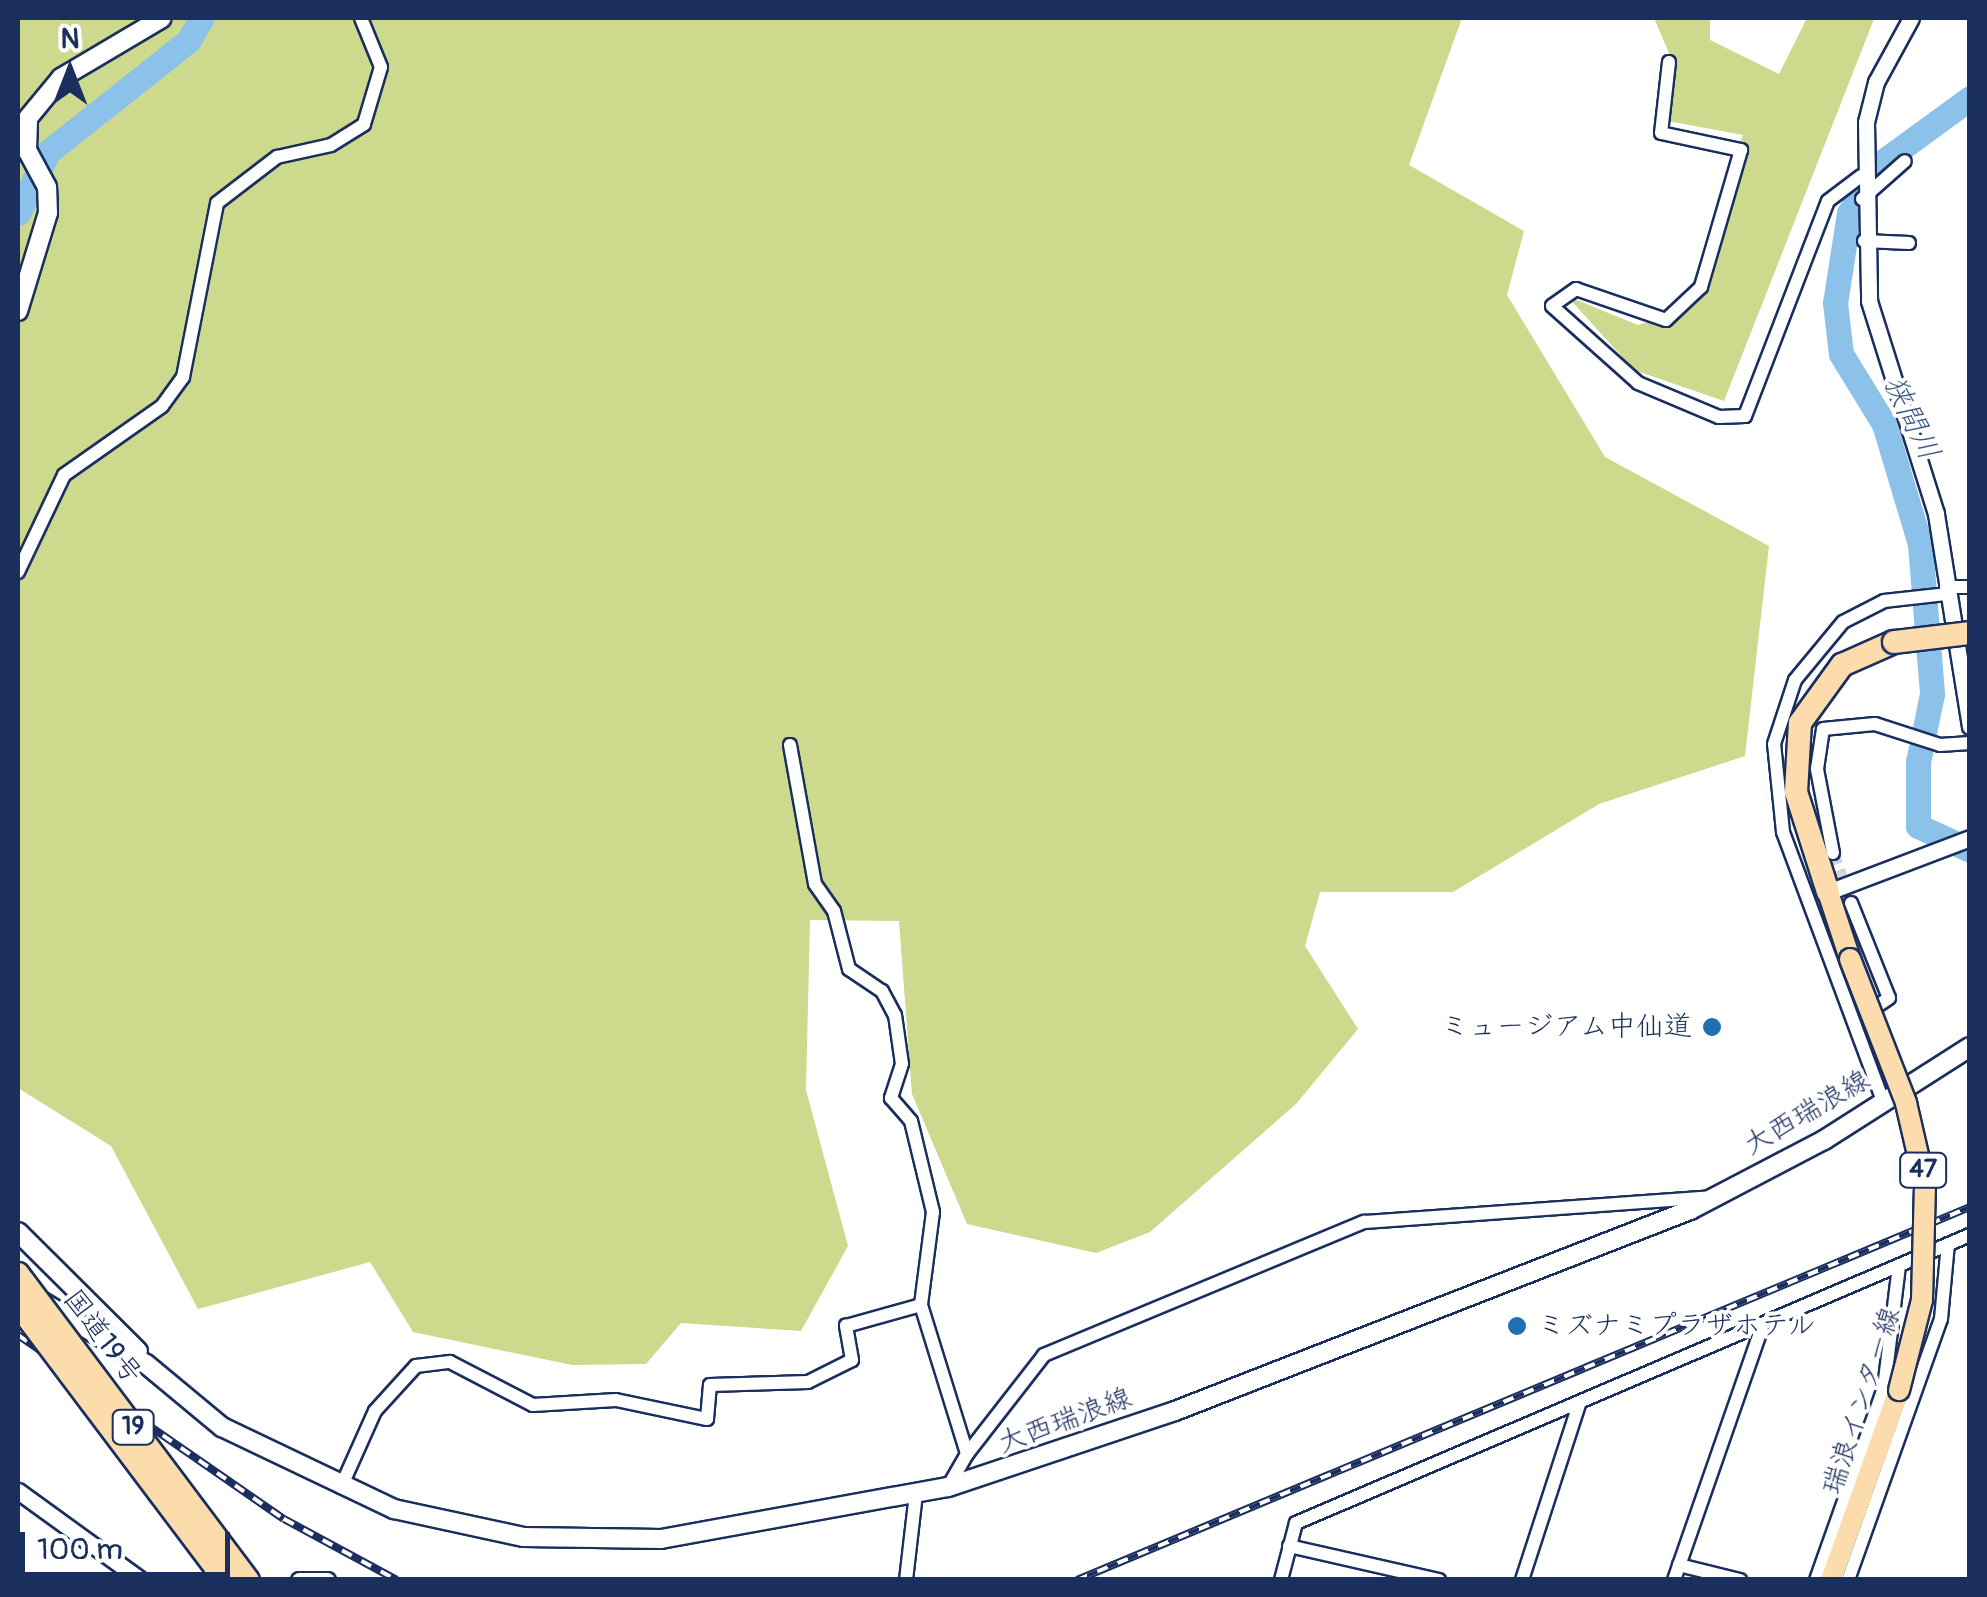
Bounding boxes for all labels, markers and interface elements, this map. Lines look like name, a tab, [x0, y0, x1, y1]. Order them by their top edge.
north arrow	[20, 20, 120, 120]
text: N	[61, 22, 79, 57]
water label: 狭間川	[1875, 370, 1947, 466]
place label: ミュージアム中仙道	[1440, 1010, 1692, 1044]
marker: ミュージアム中仙道	[1701, 1016, 1723, 1038]
street label: 大西瑞浪線	[1738, 1063, 1876, 1163]
road number: 47	[1898, 1150, 1948, 1190]
street label: 国道19号	[56, 1283, 148, 1391]
street label: 瑞浪インター線	[1816, 1303, 1908, 1499]
place label: ミズナミプラザホテル	[1537, 1309, 1817, 1343]
marker: ミズナミプラザホテル	[1506, 1315, 1528, 1337]
street label: 大西瑞浪線	[993, 1381, 1137, 1461]
road number: 19	[110, 1407, 156, 1447]
scale bar	[25, 1512, 235, 1574]
text: 100 m	[37, 1531, 123, 1568]

